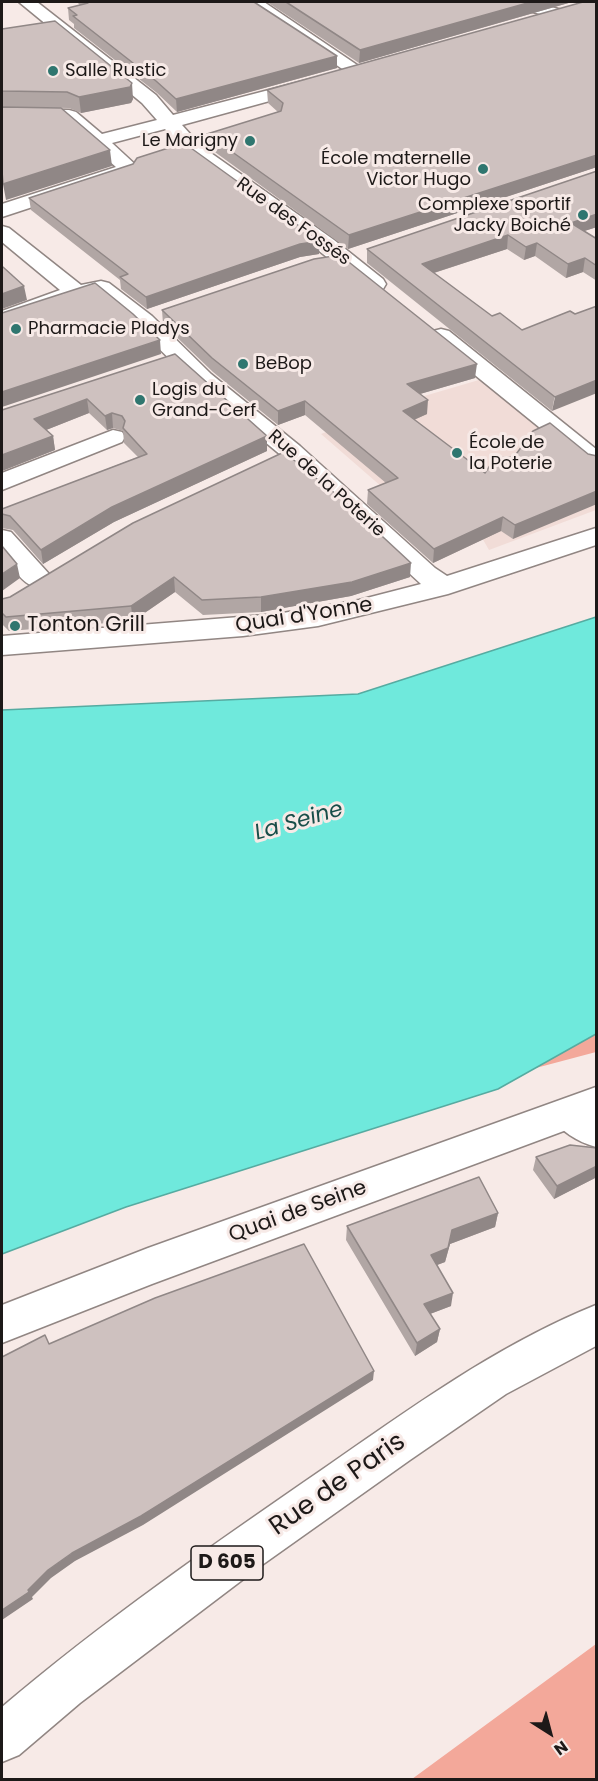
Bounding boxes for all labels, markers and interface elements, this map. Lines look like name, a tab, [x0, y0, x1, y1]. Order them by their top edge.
place label: Salle Rustic	[65, 60, 166, 82]
marker: Salle Rustic	[46, 64, 60, 78]
place label: Le Marigny	[142, 130, 238, 152]
marker: Le Marigny	[243, 134, 257, 148]
place label: École maternelle Victor Hugo	[321, 148, 471, 190]
marker: École maternelle Victor Hugo	[476, 162, 490, 176]
street label: Rue des Fossés	[232, 173, 354, 271]
place label: Complexe sportif Jacky Boiché	[418, 194, 571, 236]
marker: Complexe sportif Jacky Boiché	[576, 208, 590, 222]
place label: Pharmacie Pladys	[28, 318, 190, 340]
marker: Pharmacie Pladys	[9, 322, 23, 336]
place label: BeBop	[255, 353, 312, 375]
marker: BeBop	[236, 357, 250, 371]
place label: Logis du Grand-Cerf	[152, 379, 256, 422]
marker: Logis du Grand-Cerf	[133, 393, 147, 407]
street label: Rue de la Poterie	[263, 426, 389, 542]
place label: École de la Poterie	[469, 432, 552, 474]
marker: École de la Poterie	[450, 446, 464, 460]
street label: Quai d'Yonne	[234, 593, 374, 639]
place label: Tonton Grill	[27, 613, 145, 639]
marker: Tonton Grill	[8, 619, 22, 633]
water label: La Seine	[252, 797, 346, 847]
street label: Quai de Seine	[226, 1175, 370, 1249]
street label: Rue de Paris	[264, 1427, 412, 1543]
road number: D 605	[191, 1546, 263, 1580]
north arrow	[520, 1703, 580, 1763]
text: N	[549, 1735, 573, 1761]

